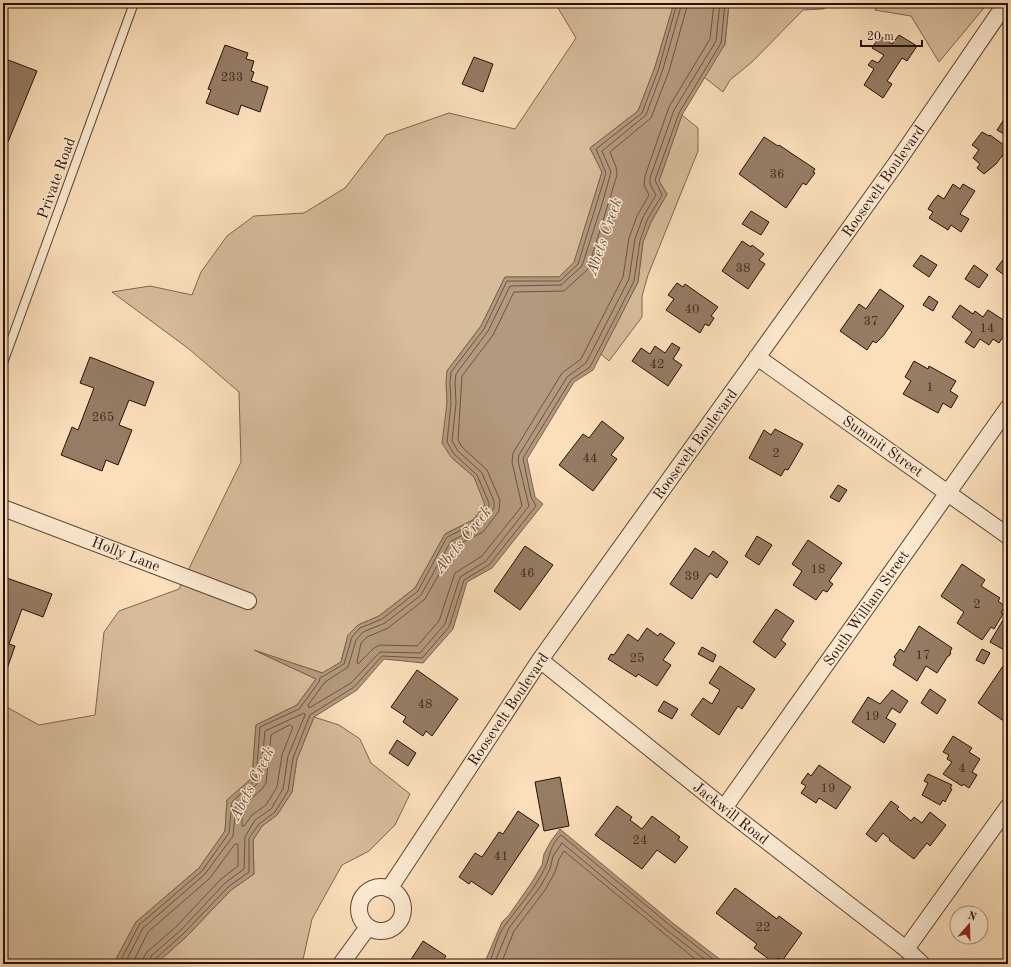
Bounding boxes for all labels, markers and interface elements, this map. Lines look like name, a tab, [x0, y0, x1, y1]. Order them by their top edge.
scale bar	[861, 22, 922, 48]
text: 20 m	[867, 31, 894, 43]
house number: 233	[221, 71, 243, 84]
street label: Roosevelt Boulevard	[840, 123, 928, 240]
street label: Private Road	[36, 136, 79, 221]
house number: 36	[769, 168, 785, 181]
water label: Abets Creek	[584, 196, 626, 278]
house number: 38	[735, 262, 751, 275]
house number: 40	[684, 303, 700, 316]
house number: 37	[863, 315, 879, 328]
house number: 14	[979, 322, 995, 335]
house number: 42	[649, 358, 665, 371]
house number: 1	[926, 381, 934, 394]
street label: Roosevelt Boulevard	[651, 387, 741, 503]
house number: 265	[92, 411, 114, 424]
street label: Summit Street	[839, 414, 925, 480]
house number: 2	[772, 447, 780, 460]
house number: 44	[582, 452, 598, 465]
water label: Abets Creek	[431, 504, 495, 577]
street label: Holly Lane	[89, 536, 162, 575]
street label: South William Street	[822, 548, 913, 669]
house number: 18	[810, 563, 826, 576]
house number: 46	[519, 567, 535, 580]
house number: 39	[684, 570, 700, 583]
house number: 2	[973, 598, 981, 611]
house number: 17	[915, 649, 931, 662]
street label: Roosevelt Boulevard	[466, 651, 553, 769]
house number: 25	[629, 652, 645, 665]
house number: 48	[417, 698, 433, 711]
house number: 19	[864, 710, 880, 723]
water label: Abets Creek	[227, 744, 278, 824]
house number: 4	[958, 762, 966, 775]
street label: Jackwill Road	[689, 780, 771, 848]
house number: 19	[820, 782, 836, 795]
house number: 24	[632, 834, 648, 847]
house number: 41	[493, 850, 509, 863]
north arrow	[949, 905, 989, 945]
text: N	[966, 910, 978, 924]
house number: 22	[755, 921, 771, 934]

